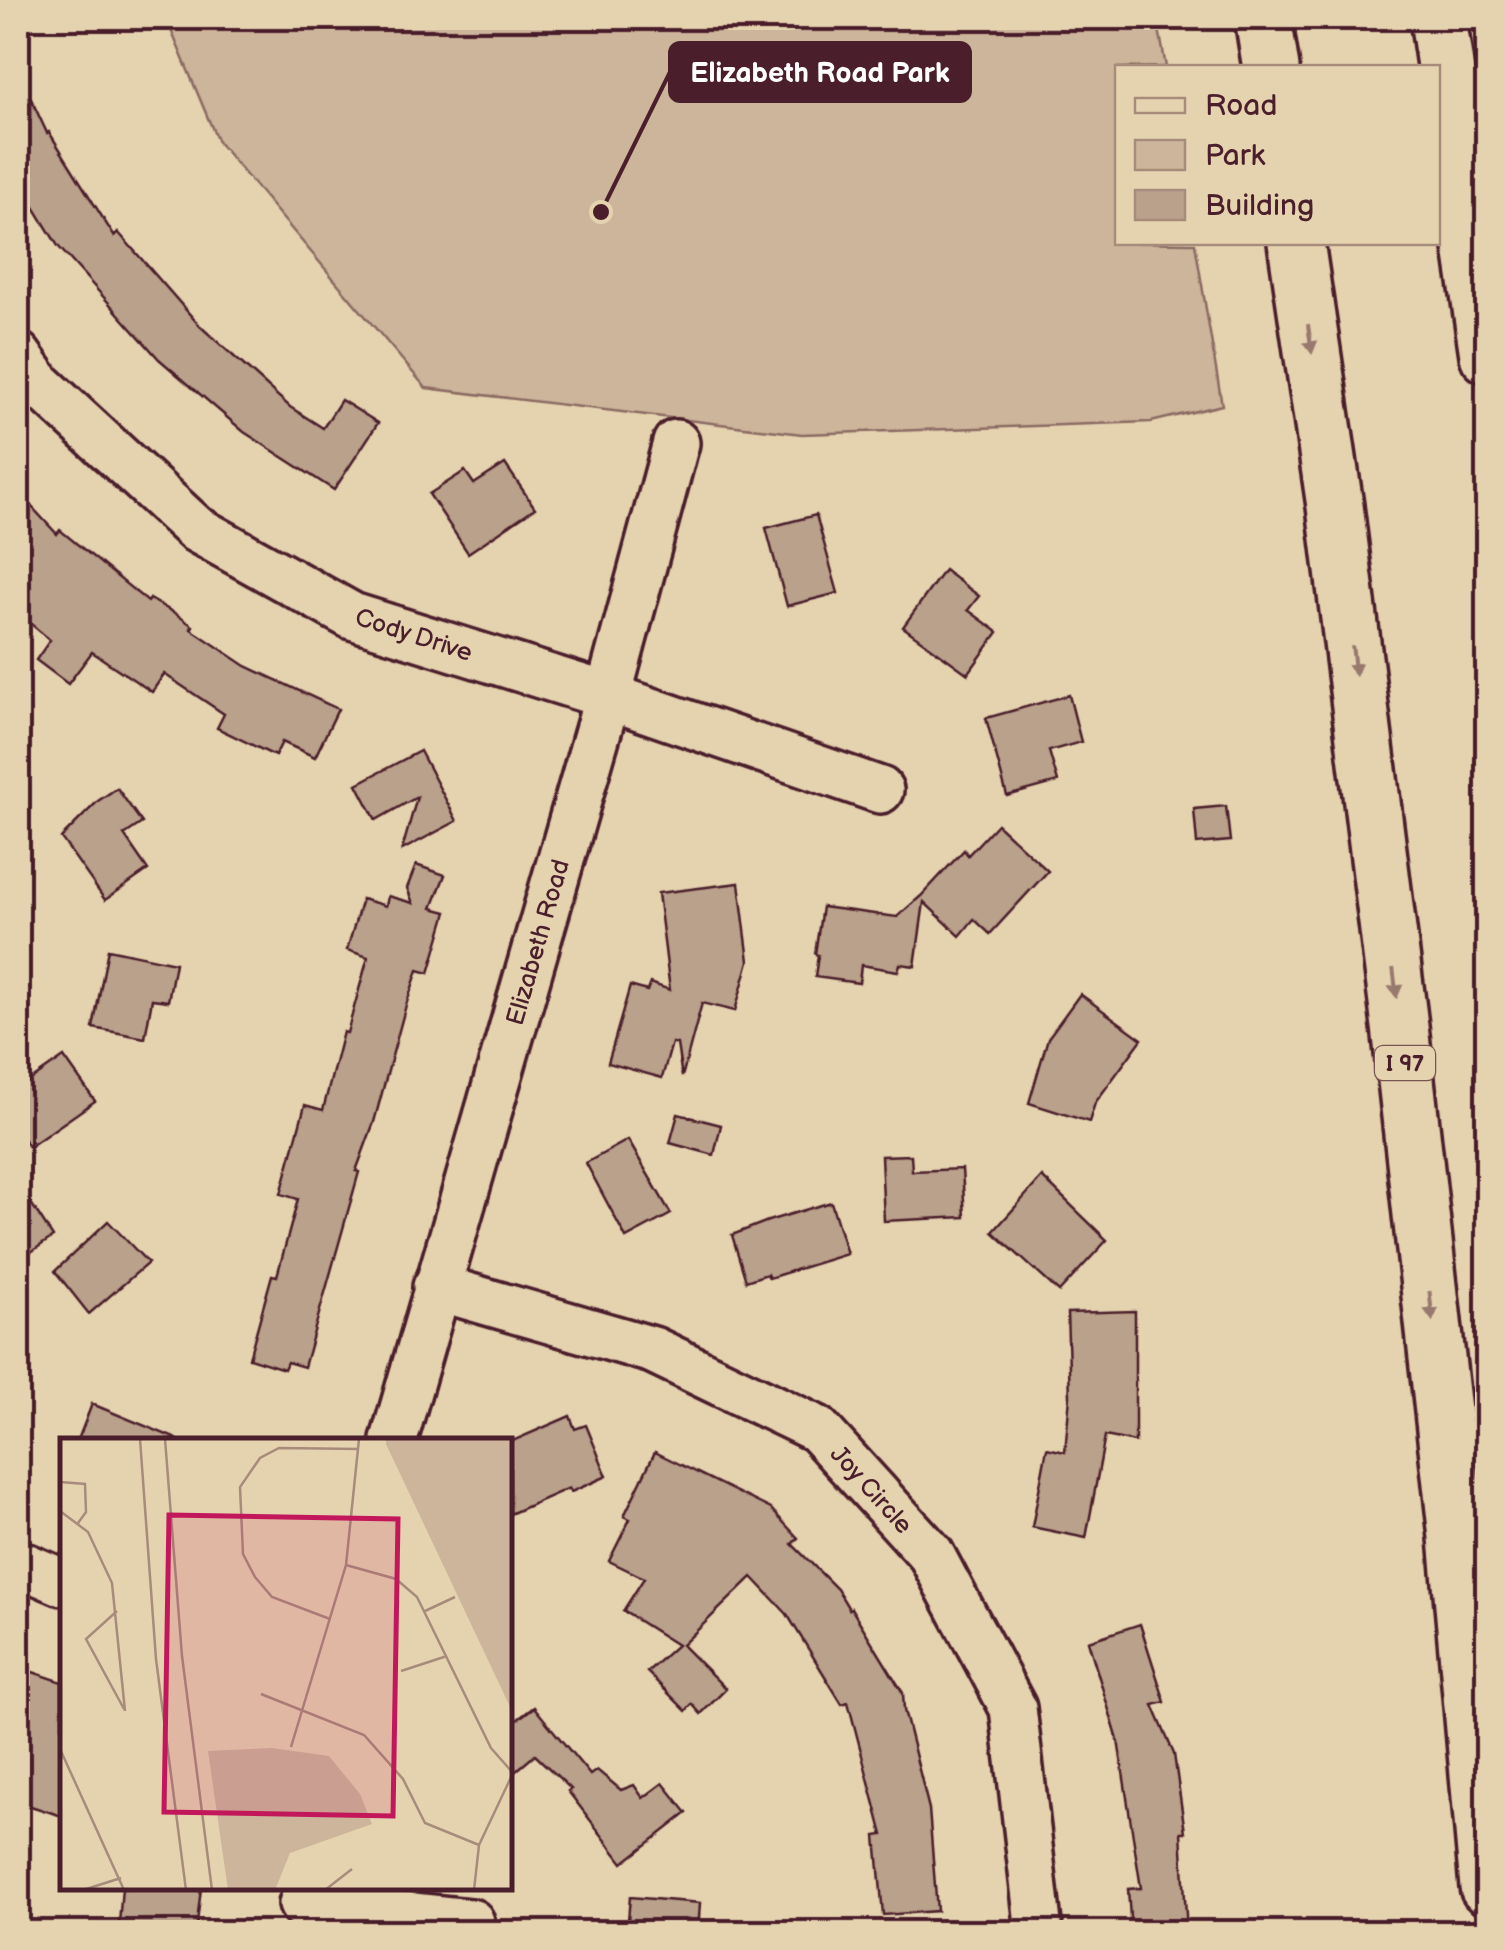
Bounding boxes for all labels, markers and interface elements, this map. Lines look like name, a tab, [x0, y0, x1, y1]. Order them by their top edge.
callout: Elizabeth Road Park	[670, 43, 970, 101]
text: Elizabeth Road Park	[690, 57, 950, 90]
legend	[1115, 65, 1440, 245]
text: Road	[1205, 88, 1278, 124]
text: Park	[1205, 138, 1265, 174]
text: Building	[1205, 188, 1314, 224]
one-way arrow	[1303, 324, 1319, 355]
street label: Cody Drive	[351, 602, 476, 669]
one-way arrow	[1347, 646, 1363, 677]
street label: Elizabeth Road	[500, 856, 577, 1029]
one-way arrow	[1387, 968, 1403, 1000]
road number: I 97	[1375, 1046, 1435, 1080]
one-way arrow	[1423, 1291, 1439, 1323]
inset map	[60, 1438, 512, 1890]
street label: Joy Circle	[823, 1439, 919, 1541]

